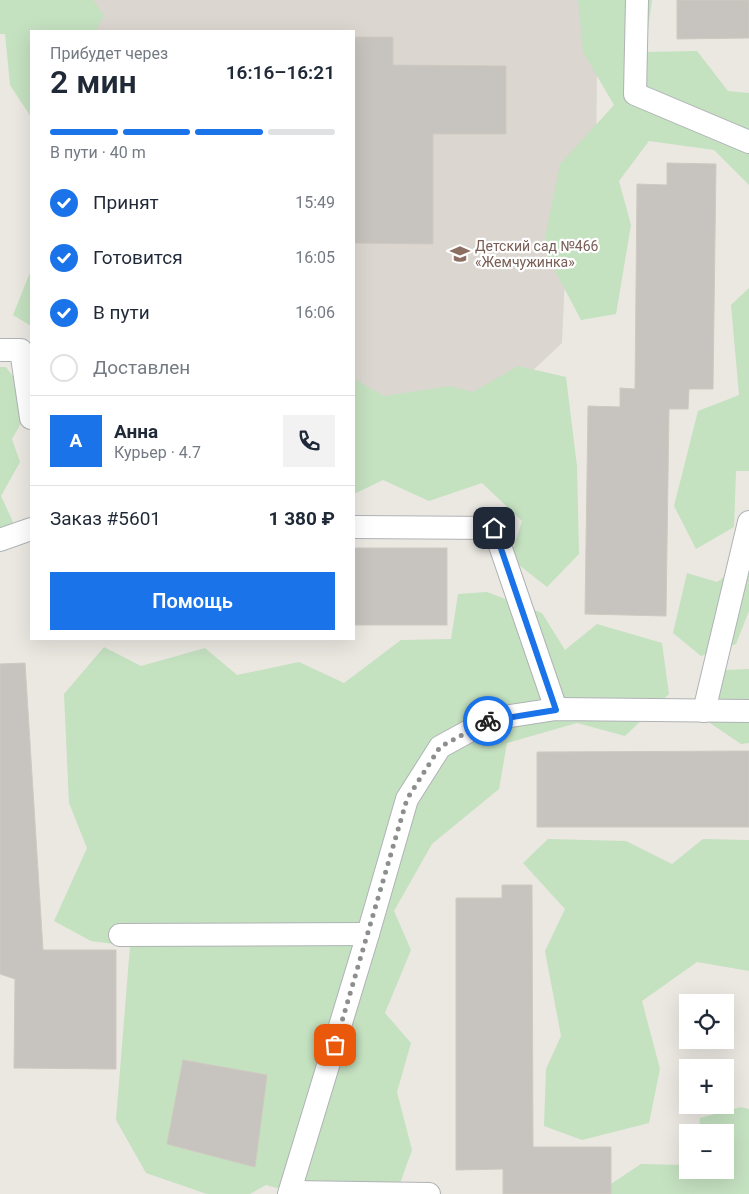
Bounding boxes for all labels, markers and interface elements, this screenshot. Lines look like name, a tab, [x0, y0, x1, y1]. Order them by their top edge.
text: Прибудет через	[50, 44, 168, 63]
text: 16:16–16:21	[226, 61, 335, 84]
text: 2 мин	[50, 63, 137, 101]
text: В пути · 40 m	[50, 143, 146, 162]
icon: check	[50, 189, 78, 217]
text: Принят	[93, 191, 159, 214]
text: 15:49	[295, 193, 335, 212]
place label: Детский сад №466 «Жемчужинка»	[475, 238, 599, 270]
school or university icon: Детский сад №466 «Жемчужинка»	[449, 243, 471, 265]
icon: check	[50, 244, 78, 272]
text: Готовится	[93, 246, 183, 269]
text: 16:05	[295, 248, 335, 267]
icon: check	[50, 299, 78, 327]
text: В пути	[93, 301, 150, 324]
text: 16:06	[295, 303, 335, 322]
text: Доставлен	[93, 356, 190, 379]
button: phone	[283, 415, 335, 467]
text: Анна	[114, 420, 158, 443]
text: А	[70, 429, 82, 452]
text: Курьер · 4.7	[114, 443, 201, 462]
text: Заказ #5601	[50, 507, 161, 530]
text: 1 380 ₽	[269, 507, 335, 530]
pin	[473, 507, 515, 549]
icon: home	[480, 514, 508, 542]
button: Помощь	[50, 572, 335, 630]
courier	[463, 696, 513, 746]
icon: bike	[474, 707, 502, 735]
map controls	[679, 994, 734, 1179]
button: locate	[679, 994, 734, 1049]
pin	[314, 1024, 356, 1066]
icon: bag	[321, 1031, 349, 1059]
button: +	[679, 1059, 734, 1114]
button: −	[679, 1124, 734, 1179]

